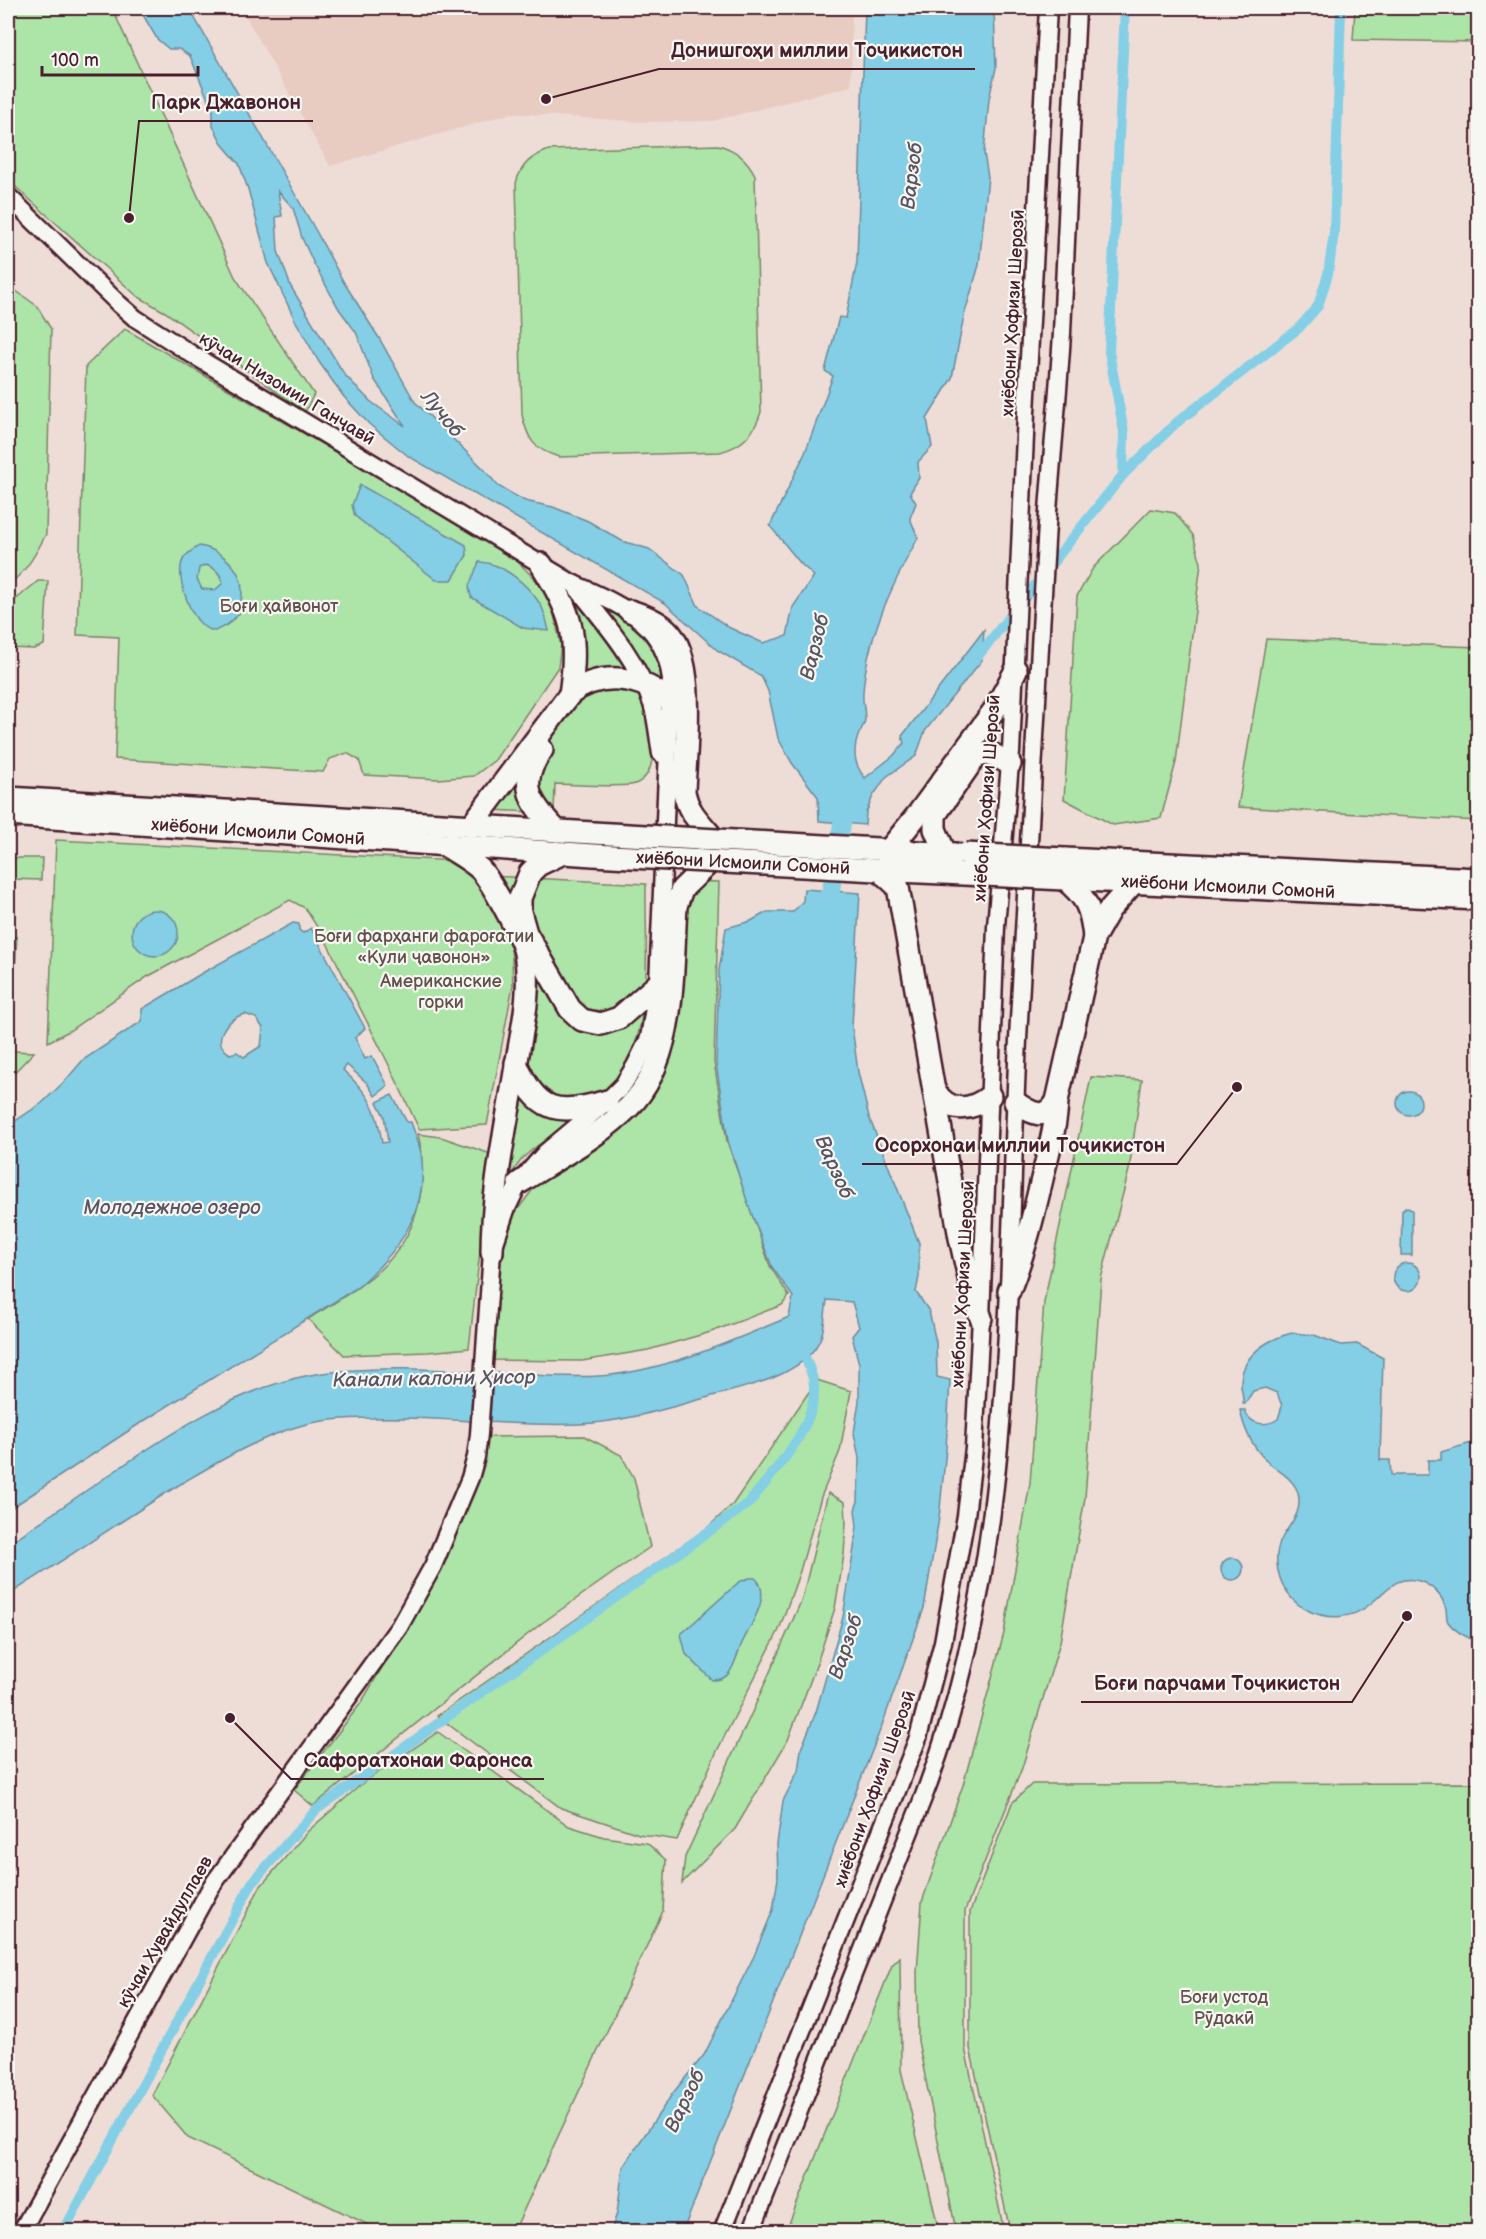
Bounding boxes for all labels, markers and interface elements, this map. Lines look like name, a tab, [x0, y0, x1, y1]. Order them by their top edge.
callout: Донишгоҳи миллии Тоҷикистон	[659, 31, 975, 69]
scale bar	[42, 39, 198, 77]
text: Донишгоҳи миллии Тоҷикистон	[671, 39, 963, 63]
text: 100 m	[51, 50, 99, 71]
callout: Парк Джавонон	[139, 83, 313, 121]
text: Парк Джавонон	[151, 91, 301, 115]
water label: Варзоб	[896, 140, 928, 211]
street label: хиёбони Ҳофизи Шерозӣ	[997, 209, 1029, 417]
street label: кӯчаи Низомии Ганҷавӣ	[195, 328, 379, 450]
water label: Лучоб	[415, 384, 469, 443]
park label: Боғи ҳайвонот	[220, 596, 339, 617]
water label: Варзоб	[795, 611, 835, 682]
street label: хиёбони Ҳофизи Шерозӣ	[969, 694, 1005, 902]
street label: хиёбони Исмоили Сомонӣ	[150, 814, 366, 850]
street label: хиёбони Исмоили Сомонӣ	[635, 847, 851, 879]
street label: хиёбони Исмоили Сомонӣ	[1120, 871, 1336, 903]
park label: Боғи фарҳанги фароғатии «Кули ҷавонон»	[314, 926, 534, 968]
park label: Американские горки	[379, 971, 502, 1013]
callout: Осорхонаи миллии Тоҷикистон	[862, 1126, 1177, 1164]
water label: Варзоб	[809, 1132, 859, 1203]
text: Осорхонаи миллии Тоҷикистон	[875, 1134, 1165, 1158]
street label: хиёбони Ҳофизи Шерозӣ	[947, 1180, 979, 1388]
water label: Молодежное озеро	[83, 1196, 261, 1220]
water label: Канали калони Ҳисор	[332, 1365, 536, 1393]
water label: Варзоб	[824, 1610, 869, 1683]
callout: Боғи парчами Тоҷикистон	[1081, 1664, 1352, 1702]
text: Боғи парчами Тоҷикистон	[1094, 1672, 1340, 1696]
street label: хиёбони Ҳофизи Шерозӣ	[830, 1688, 920, 1890]
callout: Сафоратхонаи Фаронса	[291, 1741, 544, 1779]
text: Сафоратхонаи Фаронса	[304, 1749, 533, 1773]
street label: кӯчаи Хувайдуллаев	[113, 1852, 217, 2012]
park label: Боғи устод Рӯдакӣ	[1180, 1987, 1268, 2029]
water label: Варзоб	[660, 2065, 711, 2136]

